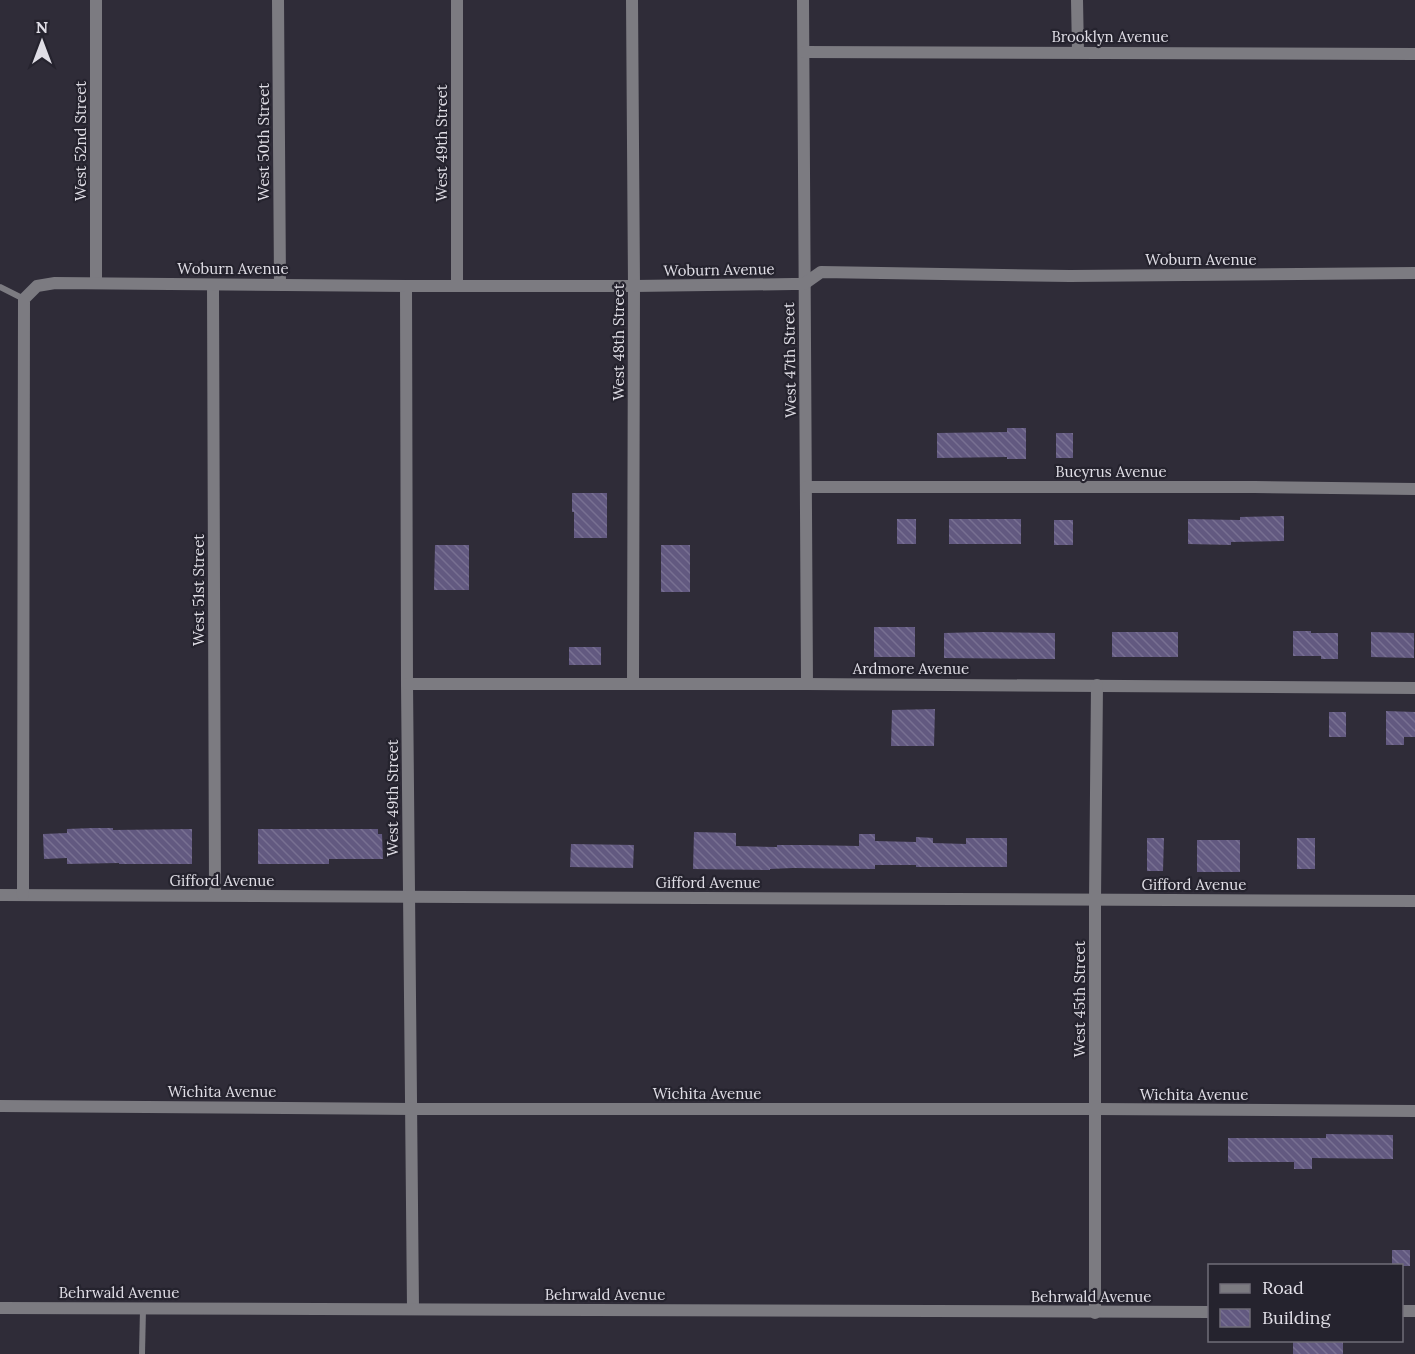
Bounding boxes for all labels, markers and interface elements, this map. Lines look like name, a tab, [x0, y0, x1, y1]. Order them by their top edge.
north arrow	[12, 12, 72, 72]
text: N	[36, 17, 48, 37]
street label: Brooklyn Avenue	[1051, 27, 1169, 46]
street label: West 52nd Street	[71, 81, 90, 201]
street label: West 50th Street	[254, 83, 273, 201]
street label: West 49th Street	[432, 84, 451, 202]
street label: Woburn Avenue	[1145, 250, 1257, 269]
street label: Woburn Avenue	[177, 259, 289, 278]
street label: Woburn Avenue	[663, 259, 775, 280]
street label: West 48th Street	[609, 283, 628, 401]
street label: West 47th Street	[779, 302, 800, 418]
street label: Bucyrus Avenue	[1055, 462, 1167, 481]
street label: West 51st Street	[189, 534, 208, 646]
street label: Ardmore Avenue	[852, 659, 969, 678]
street label: West 49th Street	[383, 739, 402, 857]
street label: Gifford Avenue	[170, 871, 274, 890]
street label: Gifford Avenue	[656, 873, 760, 892]
street label: Gifford Avenue	[1142, 875, 1246, 894]
street label: West 45th Street	[1070, 940, 1089, 1057]
street label: Wichita Avenue	[168, 1082, 276, 1101]
street label: Wichita Avenue	[653, 1084, 761, 1103]
street label: Wichita Avenue	[1140, 1085, 1248, 1104]
legend	[1208, 1264, 1403, 1342]
text: Road	[1262, 1276, 1304, 1299]
street label: Behrwald Avenue	[59, 1283, 179, 1302]
street label: Behrwald Avenue	[545, 1285, 665, 1304]
street label: Behrwald Avenue	[1031, 1287, 1151, 1306]
text: Building	[1262, 1306, 1332, 1329]

